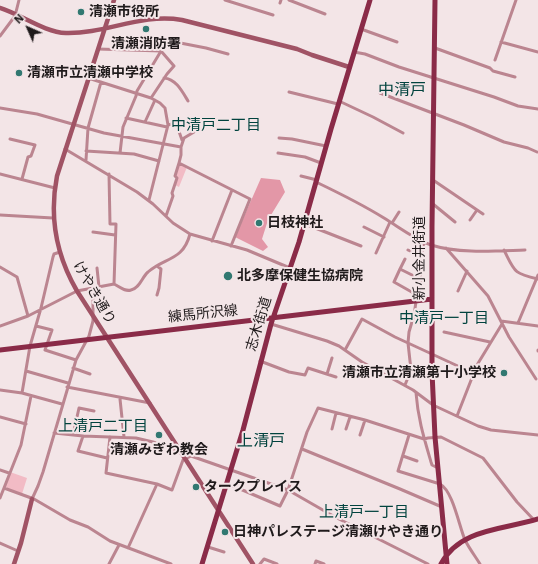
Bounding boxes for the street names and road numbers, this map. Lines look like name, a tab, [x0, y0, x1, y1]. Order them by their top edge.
street label: 新小金井街道	[412, 216, 428, 300]
street label: けやき通り	[69, 258, 119, 328]
street label: 志木街道	[243, 295, 275, 353]
street label: 練馬所沢線	[167, 302, 239, 326]

